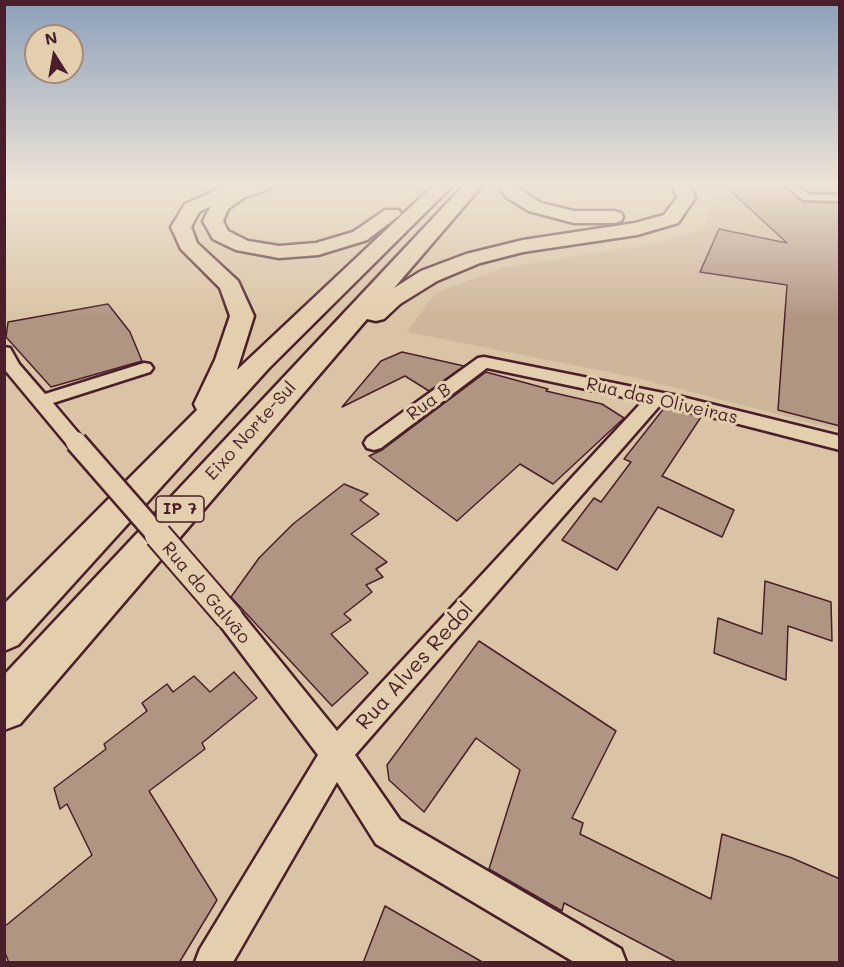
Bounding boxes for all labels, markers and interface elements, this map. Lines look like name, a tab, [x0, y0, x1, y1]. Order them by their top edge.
north arrow	[24, 24, 84, 84]
text: N	[43, 26, 59, 49]
street label: Rua das Oliveiras	[584, 373, 740, 429]
street label: Eixo Norte-Sul	[201, 377, 301, 485]
street label: Rua B	[403, 379, 455, 425]
road number: IP 7	[156, 496, 204, 522]
street label: Rua do Galvão	[157, 538, 255, 648]
street label: Rua Alves Redol	[351, 597, 479, 735]

